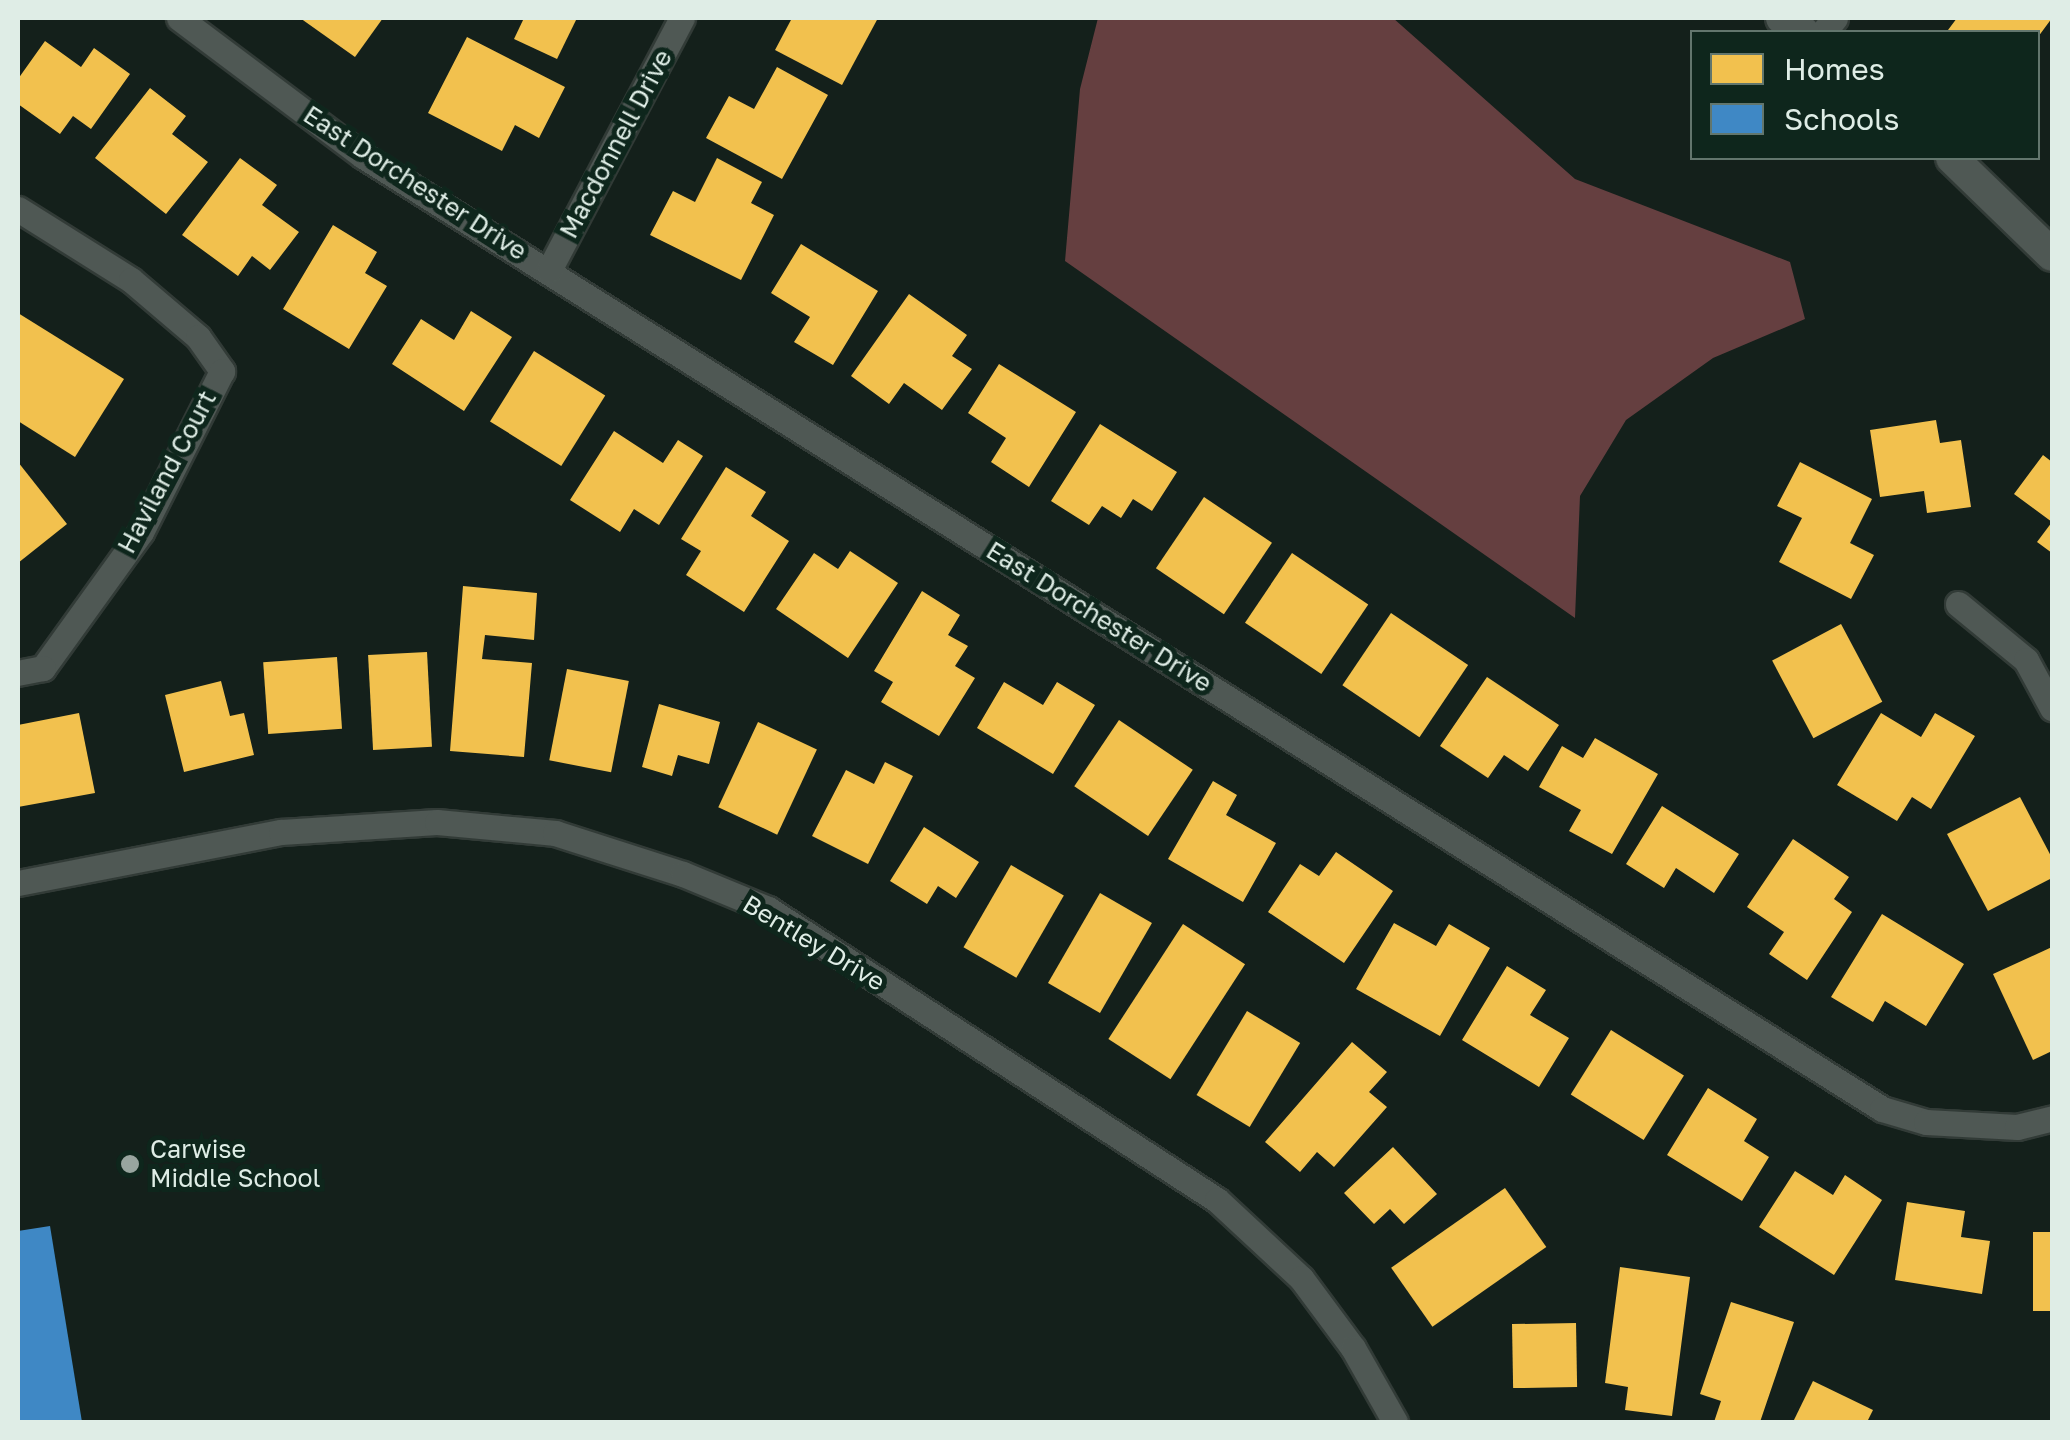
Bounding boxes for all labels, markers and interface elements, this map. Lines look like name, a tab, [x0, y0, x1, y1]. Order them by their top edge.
legend	[1690, 30, 2040, 160]
street label: Macdonnell Drive	[554, 45, 678, 243]
text: Homes	[1784, 51, 1885, 87]
street label: East Dorchester Drive	[298, 100, 532, 266]
text: Schools	[1784, 101, 1900, 137]
street label: Haviland Court	[112, 386, 222, 558]
street label: East Dorchester Drive	[981, 535, 1217, 699]
street label: Bentley Drive	[738, 889, 890, 997]
place label: Carwise Middle School	[150, 1135, 320, 1194]
marker: Carwise Middle School	[119, 1153, 141, 1175]

